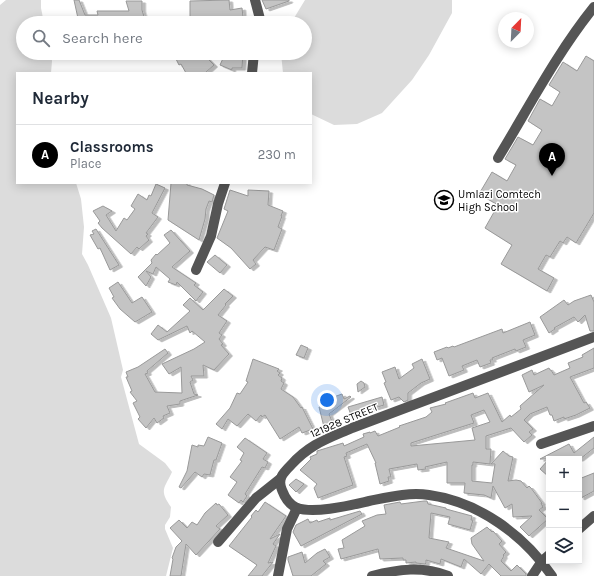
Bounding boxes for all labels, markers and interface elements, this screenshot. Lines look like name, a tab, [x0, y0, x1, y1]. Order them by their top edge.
north arrow	[498, 12, 534, 48]
search box	[16, 16, 312, 60]
icon: search	[30, 27, 52, 49]
text: Search here	[62, 29, 143, 47]
text: Nearby	[32, 88, 89, 108]
text: Classrooms	[70, 138, 154, 156]
pin: A	[539, 143, 565, 176]
text: A	[41, 147, 49, 162]
text: 230 m	[258, 147, 296, 162]
text: Place	[70, 156, 101, 171]
place label: Umlazi Comtech High School	[458, 188, 541, 214]
school or university icon: Umlazi Comtech High School	[433, 189, 455, 211]
your location	[317, 390, 337, 410]
street label: 121928 STREET	[308, 400, 381, 441]
map controls	[546, 456, 582, 564]
button: +	[546, 456, 582, 492]
button: −	[546, 492, 582, 528]
button: layers	[546, 528, 582, 564]

